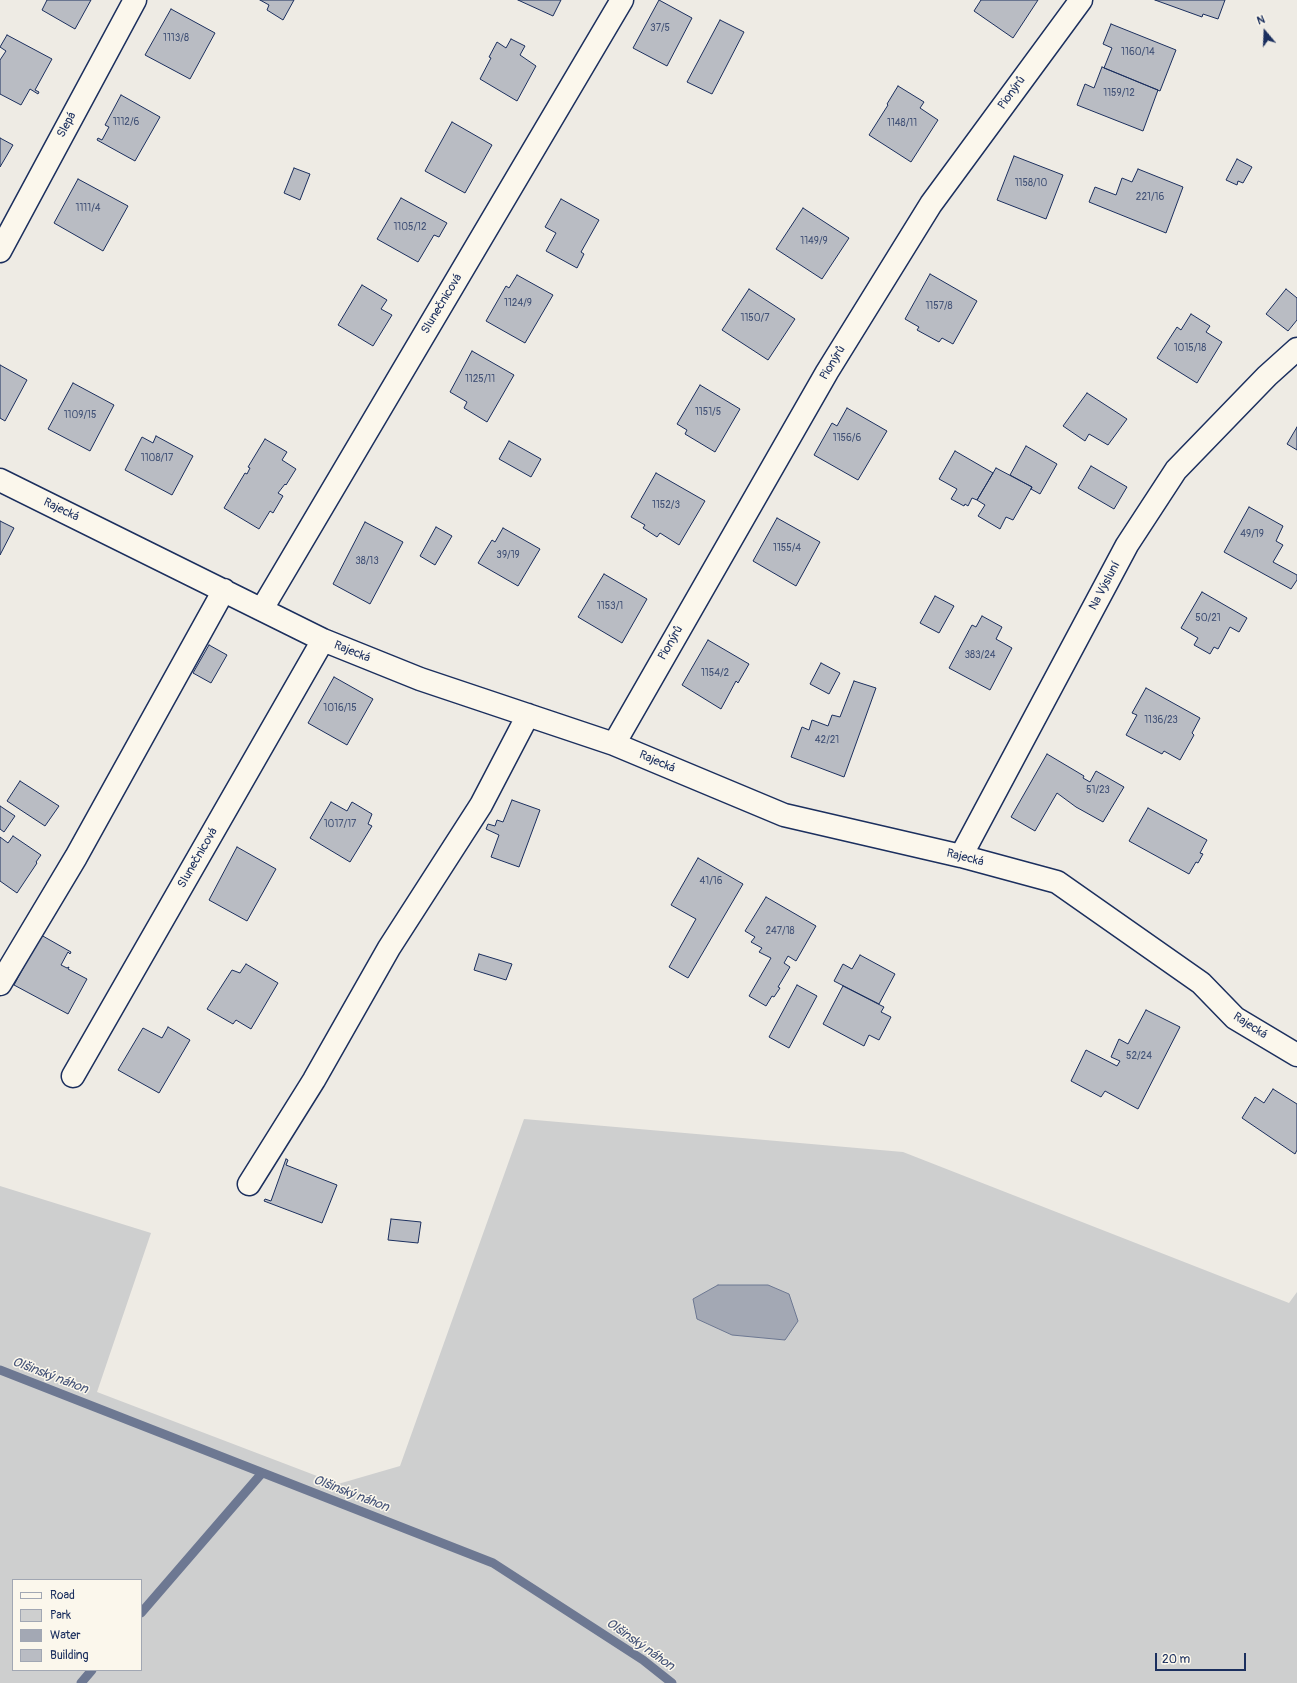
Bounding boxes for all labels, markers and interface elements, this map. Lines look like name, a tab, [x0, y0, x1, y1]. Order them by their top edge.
north arrow	[1245, 12, 1285, 52]
text: N	[1255, 13, 1267, 28]
house number: 37/5	[650, 22, 670, 34]
house number: 1113/8	[163, 32, 189, 44]
house number: 1160/14	[1121, 46, 1155, 58]
street label: Pionýrů	[995, 74, 1029, 112]
house number: 1159/12	[1103, 87, 1135, 99]
street label: Slepá	[54, 110, 80, 140]
house number: 1112/6	[113, 116, 139, 128]
house number: 1148/11	[887, 117, 917, 129]
house number: 1158/10	[1015, 177, 1047, 189]
house number: 221/16	[1136, 191, 1164, 203]
house number: 1111/4	[75, 202, 101, 214]
house number: 1105/12	[393, 221, 427, 233]
house number: 1149/9	[800, 235, 828, 247]
street label: Slunečnicová	[419, 271, 465, 337]
house number: 1124/9	[504, 297, 532, 309]
house number: 1157/8	[925, 300, 953, 312]
house number: 1150/7	[741, 312, 769, 324]
house number: 1015/18	[1174, 342, 1206, 354]
street label: Pionýrů	[817, 343, 849, 383]
house number: 1125/11	[465, 373, 495, 385]
house number: 1151/5	[695, 406, 721, 418]
house number: 1109/15	[64, 409, 96, 421]
house number: 1156/6	[833, 432, 861, 444]
house number: 1108/17	[141, 452, 173, 464]
street label: Rajecká	[41, 495, 81, 525]
house number: 1152/3	[652, 499, 680, 511]
house number: 49/19	[1240, 528, 1264, 540]
house number: 1155/4	[773, 542, 801, 554]
house number: 39/19	[496, 549, 520, 561]
house number: 38/13	[355, 555, 379, 567]
street label: Na Výsluní	[1086, 559, 1124, 613]
house number: 1153/1	[597, 600, 623, 612]
house number: 50/21	[1195, 612, 1221, 624]
street label: Pionýrů	[655, 623, 687, 663]
street label: Rajecká	[332, 638, 372, 666]
house number: 383/24	[964, 649, 996, 661]
house number: 1154/2	[701, 667, 729, 679]
house number: 1016/15	[323, 702, 357, 714]
house number: 1136/23	[1144, 714, 1178, 726]
house number: 42/21	[815, 734, 839, 746]
street label: Rajecká	[637, 748, 677, 776]
house number: 51/23	[1086, 784, 1110, 796]
house number: 1017/17	[324, 818, 356, 830]
street label: Slunečnicová	[175, 825, 221, 891]
street label: Rajecká	[945, 846, 985, 870]
house number: 41/16	[699, 875, 723, 887]
house number: 247/18	[765, 925, 795, 937]
street label: Rajecká	[1230, 1010, 1270, 1042]
house number: 52/24	[1126, 1050, 1152, 1062]
water label: Olšinský náhon	[10, 1354, 90, 1398]
water label: Olšinský náhon	[311, 1472, 391, 1516]
legend	[12, 1579, 142, 1671]
text: Road	[50, 1588, 75, 1603]
text: Park	[50, 1608, 71, 1623]
water label: Olšinský náhon	[603, 1616, 677, 1674]
text: Water	[50, 1628, 81, 1643]
scale bar	[1157, 1645, 1248, 1671]
text: Building	[50, 1648, 89, 1663]
text: 20 m	[1162, 1652, 1190, 1667]

